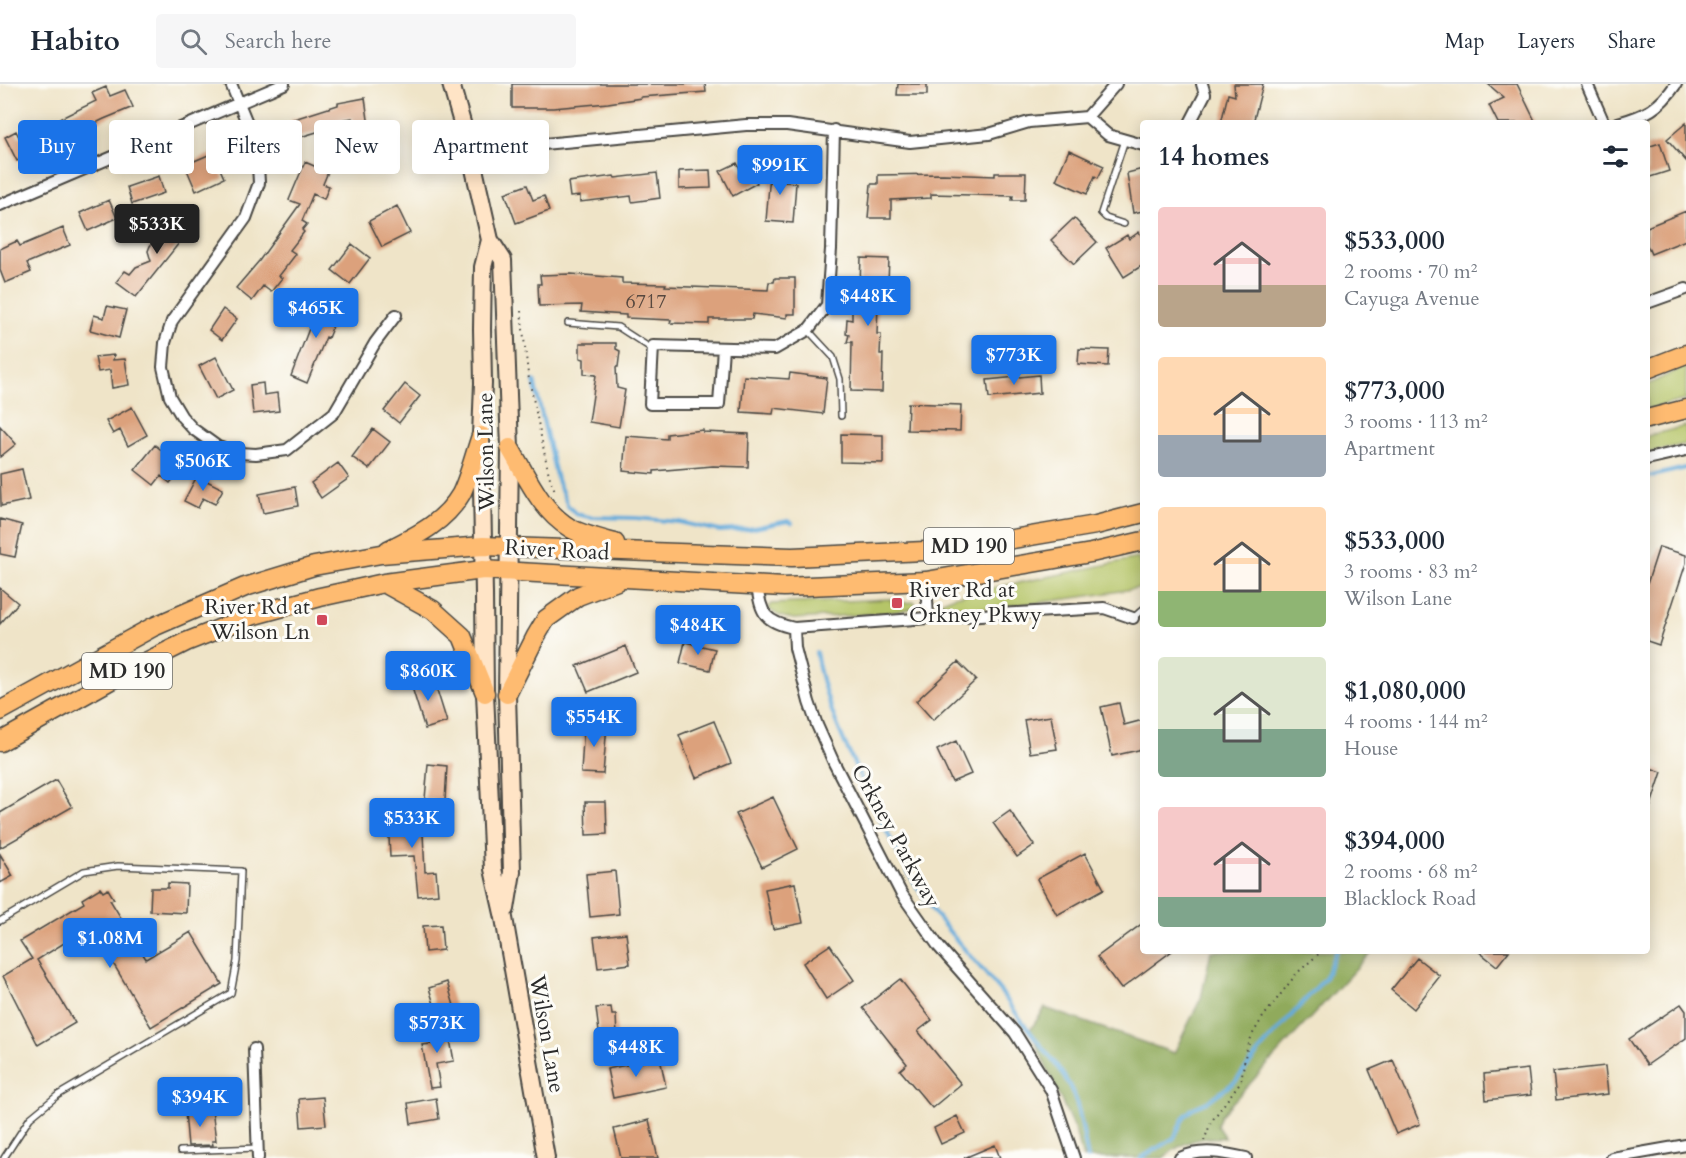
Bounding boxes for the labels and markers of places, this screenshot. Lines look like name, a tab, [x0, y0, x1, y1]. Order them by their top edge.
pin: $991K	[738, 145, 822, 196]
pin: $533K	[115, 204, 199, 255]
pin: $448K	[826, 276, 910, 327]
pin: $465K	[274, 288, 358, 339]
pin: $773K	[972, 335, 1056, 386]
pin: $506K	[161, 441, 245, 492]
place label: River Rd at Orkney Pkwy	[909, 575, 1042, 630]
place label: River Rd at Wilson Ln	[204, 592, 310, 647]
marker: River Rd at Orkney Pkwy	[890, 596, 904, 610]
pin: $484K	[656, 605, 740, 656]
marker: River Rd at Wilson Ln	[315, 613, 329, 627]
pin: $860K	[386, 651, 470, 702]
pin: $554K	[552, 697, 636, 748]
pin: $533K	[370, 798, 454, 849]
pin: $1.08M	[61, 918, 159, 969]
pin: $573K	[395, 1003, 479, 1054]
pin: $448K	[594, 1027, 678, 1078]
pin: $394K	[158, 1077, 242, 1128]

